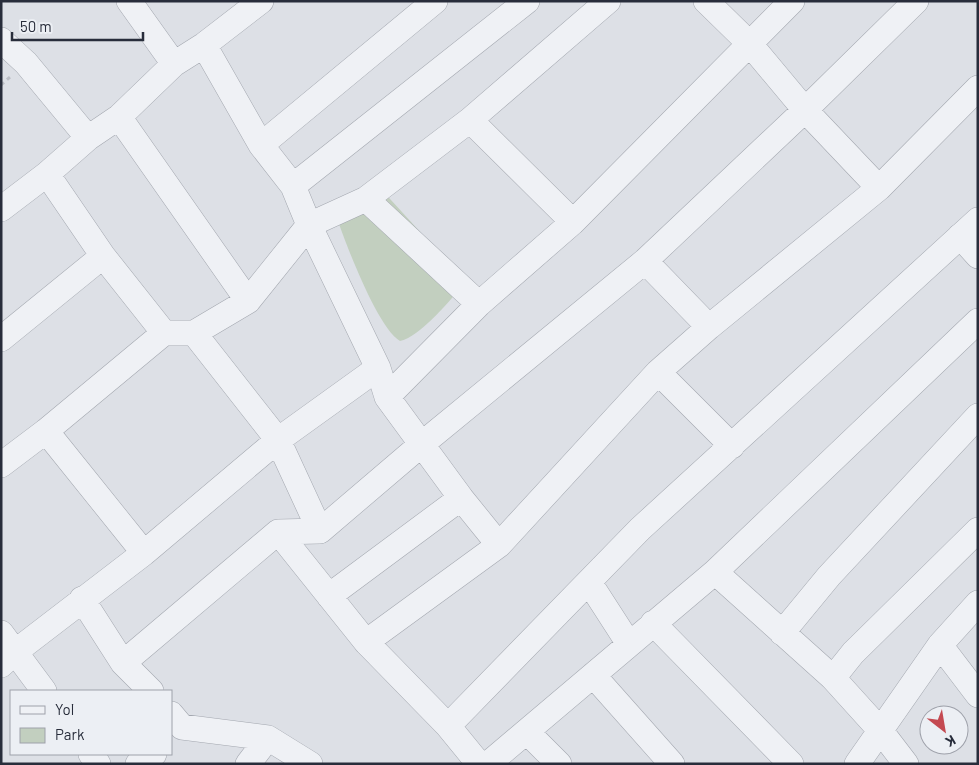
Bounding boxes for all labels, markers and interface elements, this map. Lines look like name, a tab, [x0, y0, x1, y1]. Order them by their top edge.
scale bar	[12, 10, 144, 42]
text: 50 m	[20, 17, 52, 35]
legend	[10, 690, 172, 755]
text: Yol	[55, 700, 74, 718]
north arrow	[919, 705, 969, 755]
text: Park	[55, 725, 85, 743]
text: K	[943, 732, 959, 751]

